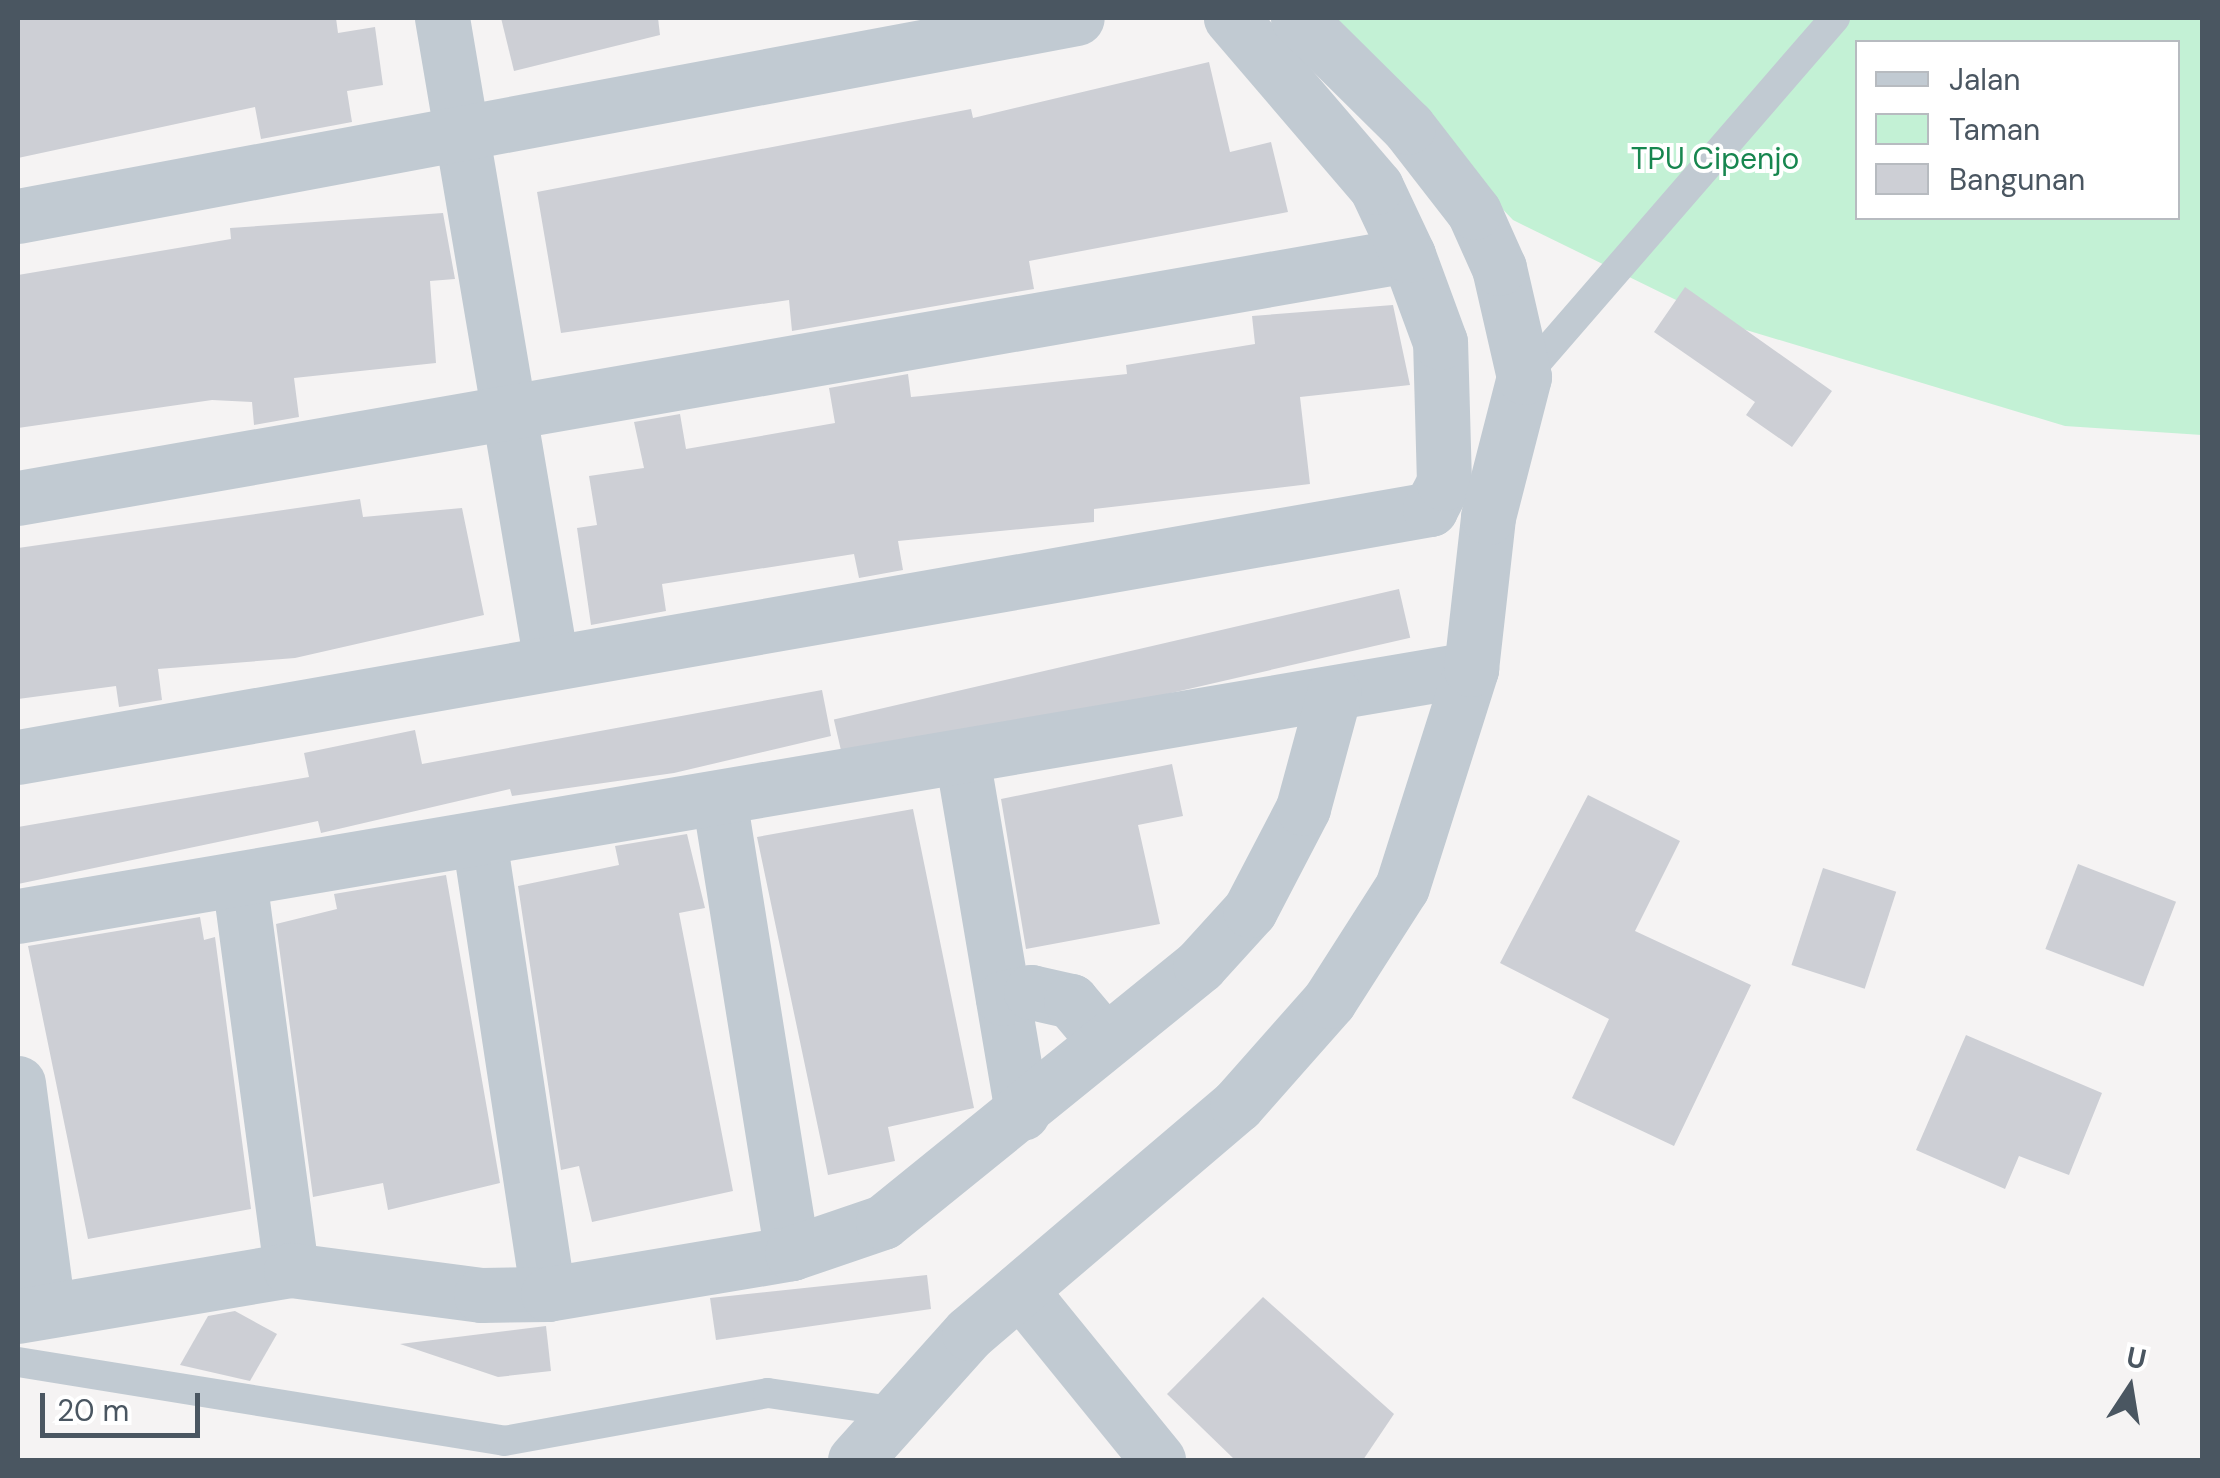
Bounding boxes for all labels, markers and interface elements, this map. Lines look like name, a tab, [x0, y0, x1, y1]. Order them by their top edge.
legend	[1855, 40, 2180, 220]
text: Jalan	[1949, 60, 2021, 99]
text: Taman	[1949, 110, 2040, 149]
park label: TPU Cipenjo	[1631, 141, 1799, 177]
text: Bangunan	[1949, 160, 2085, 199]
north arrow	[2080, 1338, 2180, 1438]
text: U	[2123, 1338, 2150, 1378]
scale bar	[45, 1373, 205, 1435]
text: 20 m	[57, 1391, 129, 1430]

